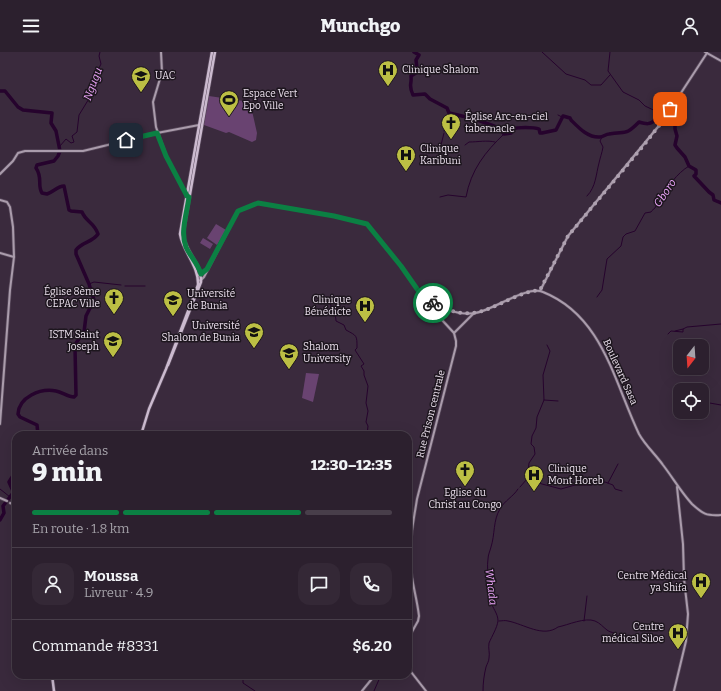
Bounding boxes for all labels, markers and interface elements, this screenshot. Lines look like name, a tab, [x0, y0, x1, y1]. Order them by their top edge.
icon: menu	[20, 15, 42, 37]
text: Munchgo	[321, 15, 400, 37]
icon: person	[679, 15, 701, 37]
hospital icon: Clinique Shalom	[377, 59, 399, 87]
place label: Clinique Shalom	[402, 64, 479, 76]
school or university icon: UAC	[130, 65, 152, 93]
water label: Ngugu	[81, 66, 105, 102]
place label: UAC	[155, 70, 175, 82]
place label: Espace Vert Epo Ville	[243, 88, 298, 112]
sports icon: Espace Vert Epo Ville	[218, 89, 240, 117]
pin	[653, 92, 687, 126]
icon: bag	[659, 98, 681, 120]
place label: Église Arc-en-ciel tabernacle	[465, 109, 548, 135]
church icon: Église Arc-en-ciel tabernacle	[440, 112, 462, 140]
pin	[109, 123, 143, 157]
icon: home	[115, 129, 137, 151]
place label: Clinique Karibuni	[420, 143, 461, 167]
hospital icon: Clinique Karibuni	[395, 144, 417, 172]
water label: Gboro	[651, 177, 679, 209]
courier	[413, 283, 453, 323]
place label: Église 8ème CEPAC Ville	[44, 284, 100, 310]
church icon: Église 8ème CEPAC Ville	[103, 287, 125, 315]
place label: Université de Bunia	[187, 288, 235, 312]
school or university icon: Université de Bunia	[162, 289, 184, 317]
icon: bike	[422, 292, 444, 314]
place label: Clinique Bénédicte	[305, 294, 351, 318]
hospital icon: Clinique Bénédicte	[354, 295, 376, 323]
place label: Université Shalom de Bunia	[162, 320, 241, 344]
school or university icon: Université Shalom de Bunia	[243, 321, 265, 349]
place label: ISTM Saint Joseph	[49, 329, 100, 353]
school or university icon: ISTM Saint Joseph	[102, 330, 124, 358]
street label: Boulevard Sasa	[600, 337, 640, 407]
north arrow	[673, 339, 709, 375]
map controls	[673, 339, 709, 419]
place label: Shalom University	[303, 341, 352, 365]
school or university icon: Shalom University	[278, 342, 300, 370]
street label: Rue Prison centrale	[414, 369, 448, 459]
button: locate	[673, 383, 709, 419]
text: Arrivée dans	[32, 443, 108, 458]
text: 12:30–12:35	[311, 456, 392, 474]
text: 9 min	[32, 457, 102, 488]
church icon: Eglise du Christ au Congo	[454, 459, 476, 487]
place label: Clinique Mont Horeb	[548, 463, 604, 487]
hospital icon: Clinique Mont Horeb	[523, 464, 545, 492]
place label: Eglise du Christ au Congo	[428, 487, 502, 511]
text: En route · 1.8 km	[32, 521, 129, 536]
button: person	[32, 563, 74, 605]
button: chat	[298, 563, 340, 605]
button: phone	[350, 563, 392, 605]
text: Moussa	[84, 567, 138, 585]
water label: Whada	[482, 568, 500, 606]
place label: Centre Médical ya Shifa	[617, 570, 688, 594]
hospital icon: Centre Médical ya Shifa	[690, 571, 712, 599]
text: Livreur · 4.9	[84, 585, 153, 600]
place label: Centre médical Siloe	[602, 621, 664, 645]
hospital icon: Centre médical Siloe	[667, 622, 689, 650]
text: Commande #8331	[32, 637, 158, 655]
text: $6.20	[353, 637, 392, 655]

